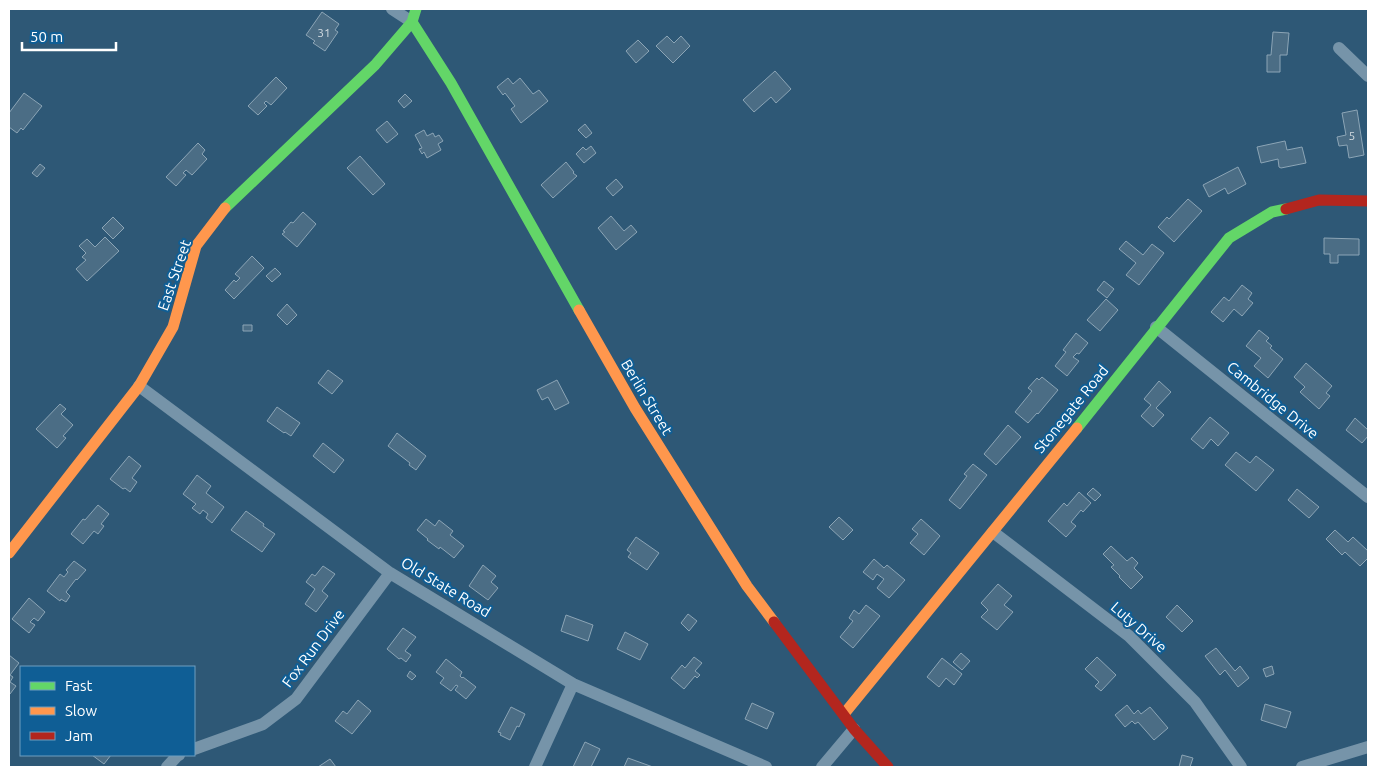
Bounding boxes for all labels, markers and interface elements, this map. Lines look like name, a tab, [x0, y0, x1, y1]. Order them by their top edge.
scale bar	[22, 20, 116, 52]
house number: 31	[317, 26, 331, 39]
text: 50 m	[30, 28, 63, 45]
house number: 5	[1349, 129, 1355, 142]
street label: East Street	[154, 237, 194, 313]
street label: Berlin Street	[618, 356, 676, 438]
street label: Cambridge Drive	[1224, 358, 1322, 442]
street label: Stonegate Road	[1030, 362, 1112, 456]
street label: Old State Road	[398, 554, 494, 620]
street label: Luty Drive	[1108, 598, 1170, 656]
street label: Fox Run Drive	[278, 606, 348, 690]
legend	[20, 666, 195, 756]
text: Fast	[65, 677, 93, 694]
text: Slow	[65, 702, 98, 719]
text: Jam	[65, 727, 93, 744]

